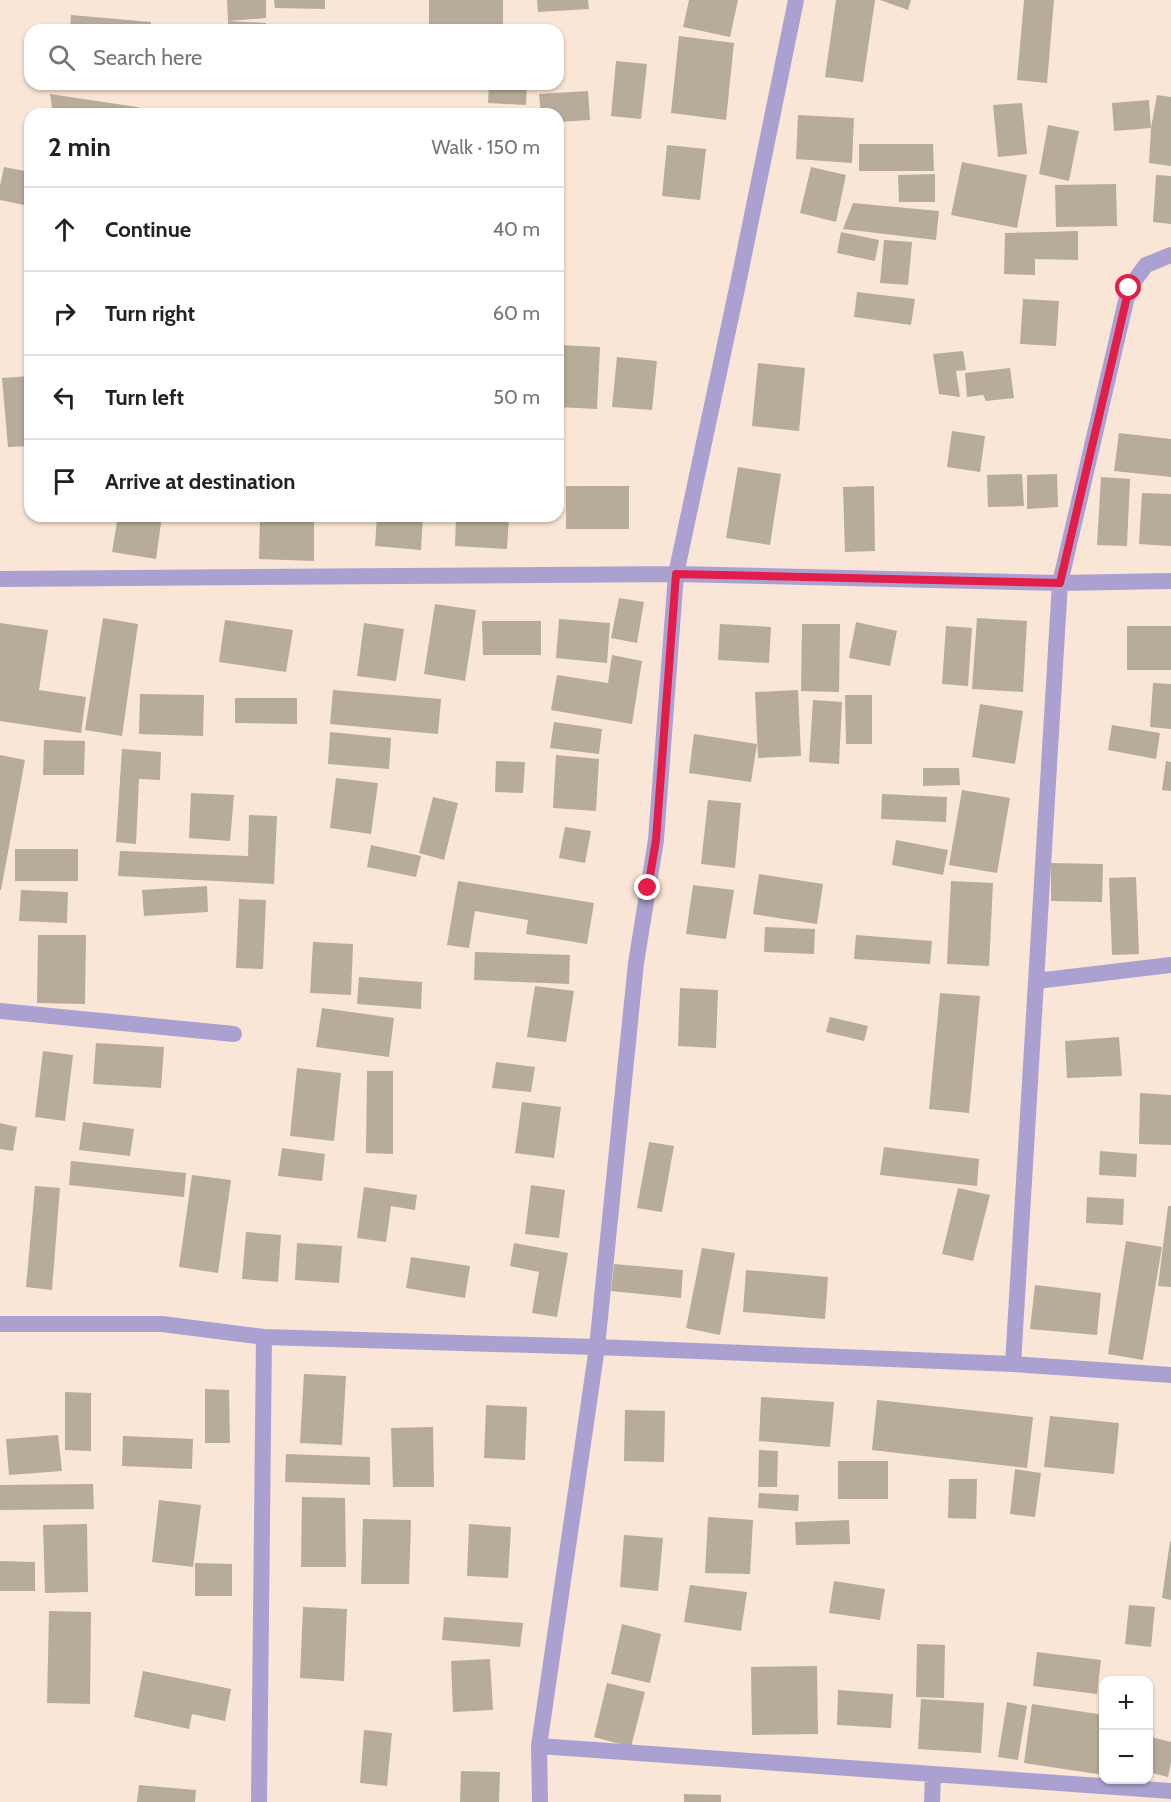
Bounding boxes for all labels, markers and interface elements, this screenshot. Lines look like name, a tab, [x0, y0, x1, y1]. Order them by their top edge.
search box	[24, 24, 564, 90]
icon: search	[45, 41, 78, 74]
text: Search here	[93, 44, 202, 71]
text: 2 min	[48, 131, 111, 163]
text: Walk · 150 m	[432, 135, 540, 159]
icon: ahead	[48, 213, 81, 246]
text: Continue	[105, 216, 191, 243]
text: 40 m	[492, 217, 540, 241]
route start	[1115, 274, 1141, 300]
icon: right	[48, 297, 81, 330]
text: Turn right	[105, 300, 195, 327]
text: 60 m	[493, 301, 540, 325]
icon: left	[48, 381, 81, 414]
text: Turn left	[105, 384, 184, 411]
text: 50 m	[493, 385, 540, 409]
icon: arrive	[48, 465, 81, 498]
text: Arrive at destination	[105, 468, 295, 495]
route end	[634, 874, 660, 900]
map controls	[1099, 1676, 1153, 1784]
button: +	[1099, 1676, 1153, 1730]
button: −	[1099, 1730, 1153, 1784]

